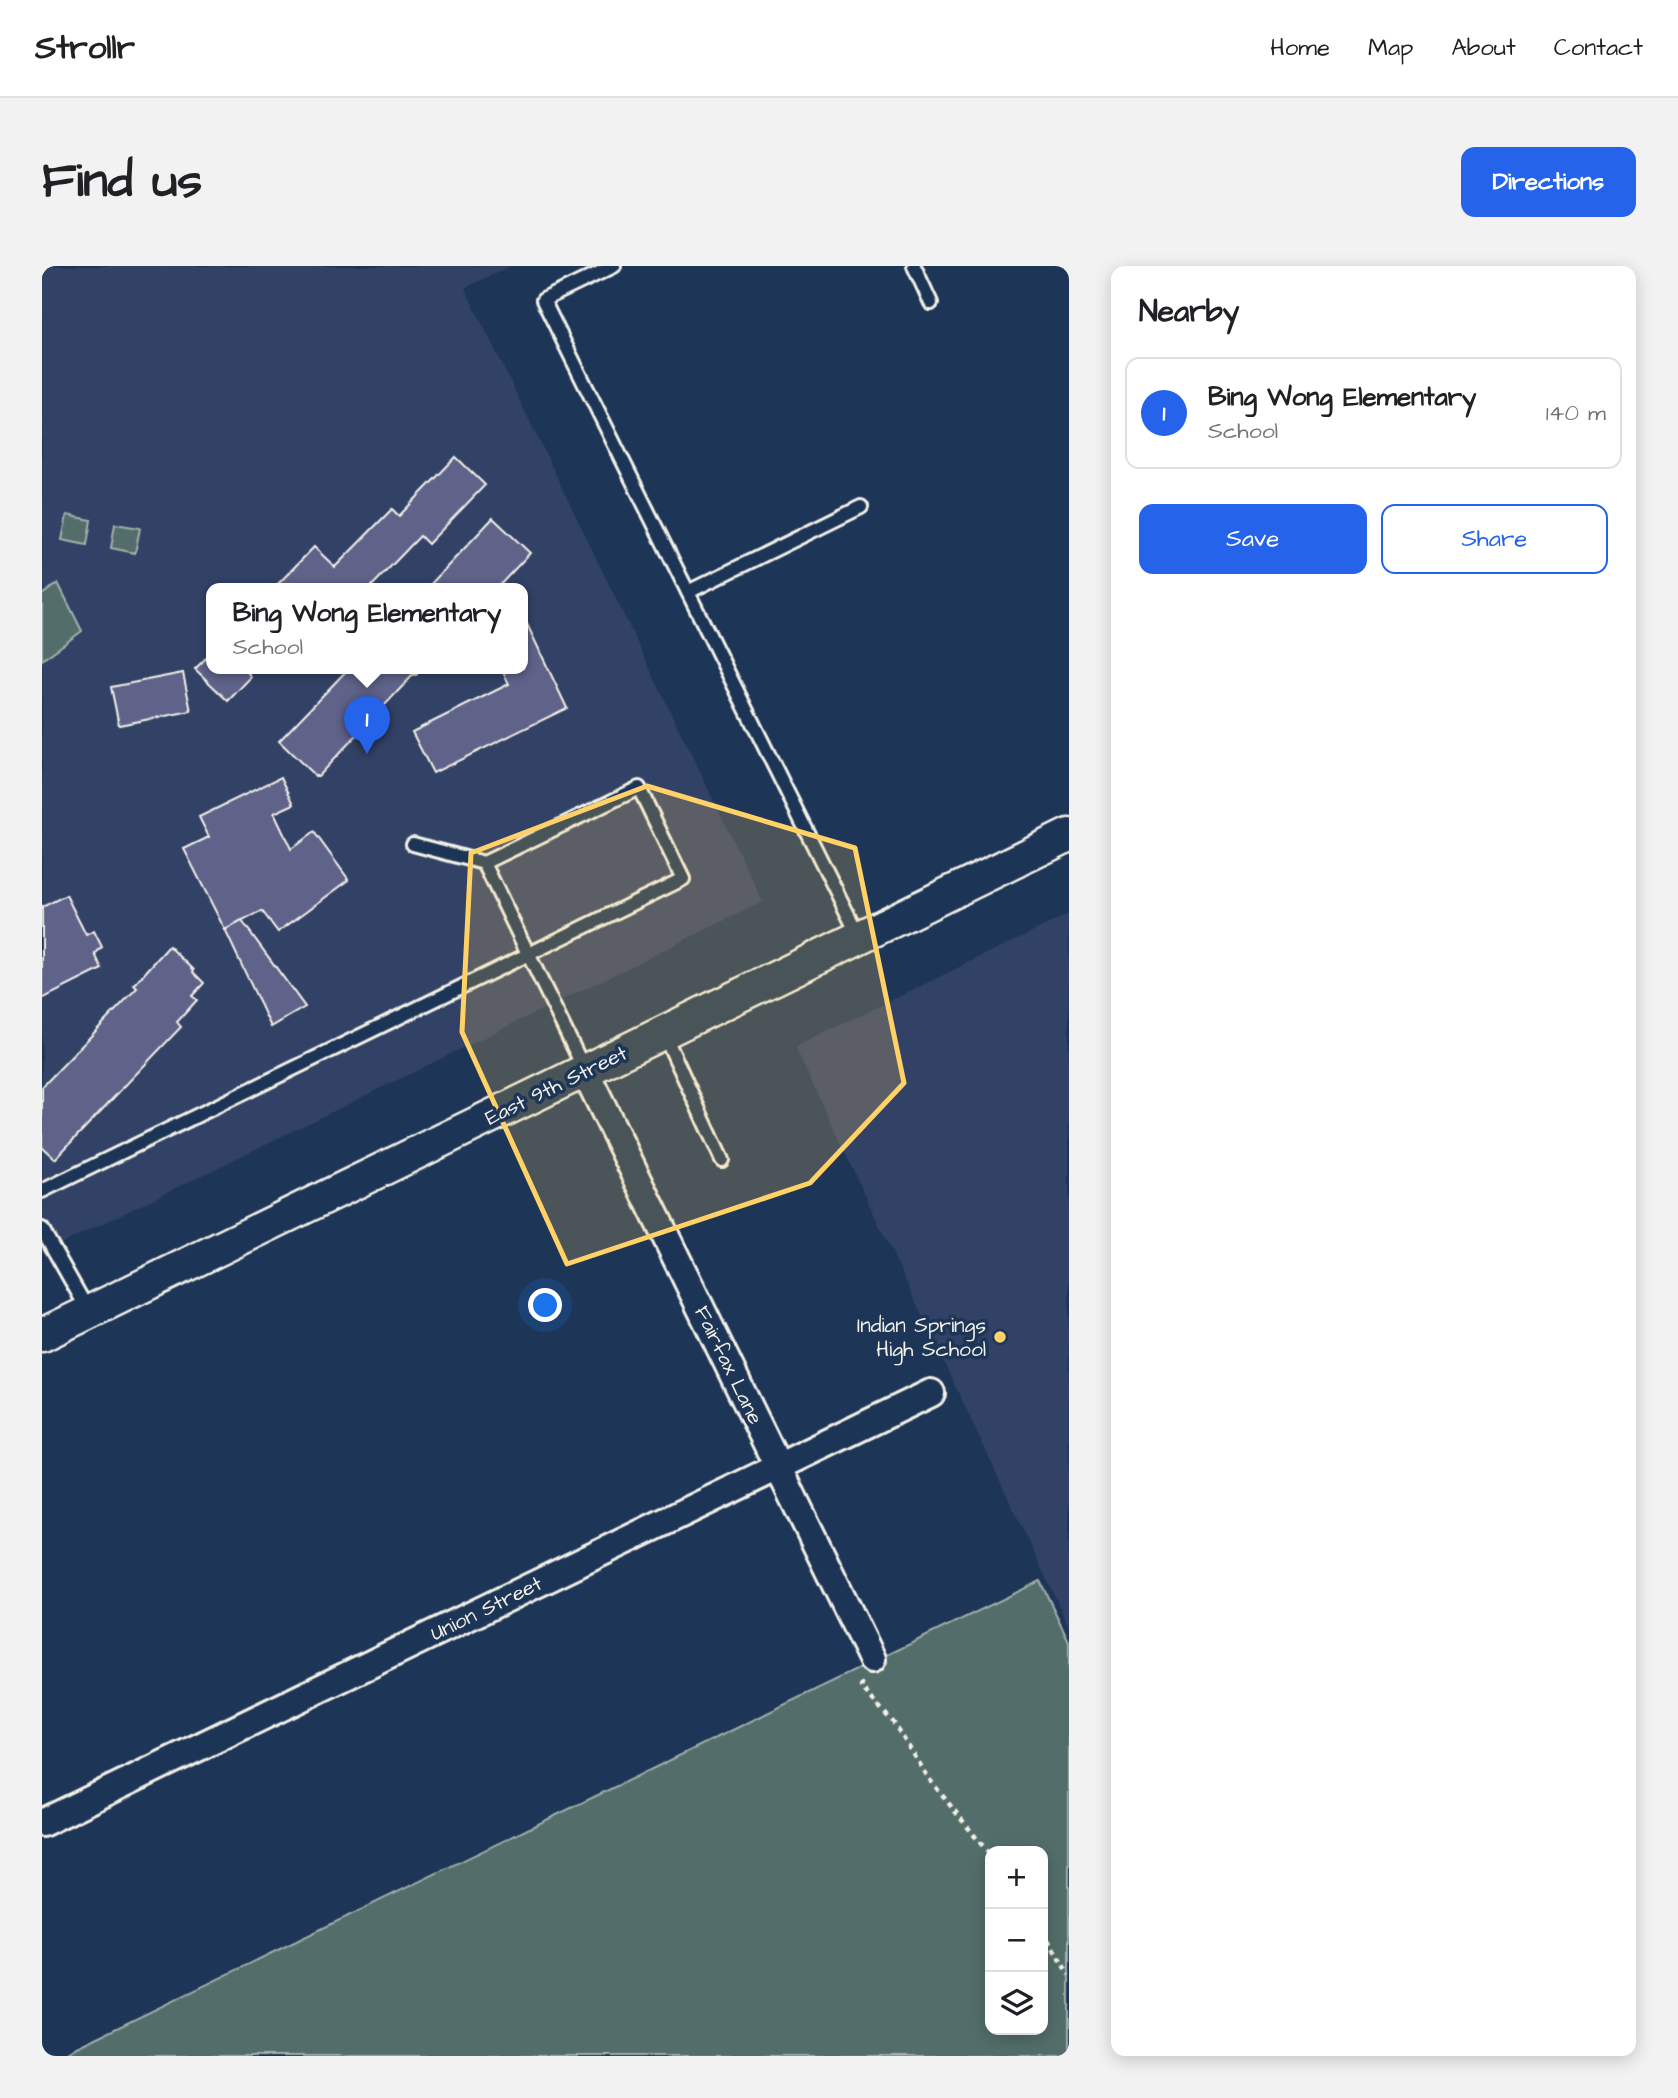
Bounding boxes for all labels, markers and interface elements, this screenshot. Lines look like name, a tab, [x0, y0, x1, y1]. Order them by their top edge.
text: Strollr	[35, 25, 135, 71]
text: Home	[1270, 31, 1330, 65]
text: Map	[1368, 31, 1413, 65]
text: About	[1451, 31, 1516, 65]
text: Contact	[1554, 31, 1643, 65]
button: Directions	[1461, 147, 1636, 217]
text: Find us	[42, 148, 202, 216]
text: Nearby	[1139, 291, 1239, 333]
text: Bing Wong Elementary	[1208, 379, 1476, 415]
text: 1	[1163, 397, 1165, 429]
text: 140 m	[1546, 397, 1606, 429]
text: School	[1208, 415, 1278, 447]
button: Save	[1139, 504, 1367, 574]
button: Share	[1381, 504, 1608, 574]
popup	[206, 583, 528, 674]
text: Bing Wong Elementary	[233, 595, 501, 631]
text: School	[233, 631, 303, 663]
pin: 1	[344, 696, 390, 754]
street label: East 9th Street	[480, 1038, 633, 1132]
your location	[528, 1288, 562, 1322]
street label: Fairfax Lane	[687, 1301, 770, 1429]
place label: Indian Springs High School	[857, 1311, 986, 1366]
marker: Indian Springs High School	[992, 1329, 1008, 1345]
street label: Union Street	[425, 1569, 547, 1648]
map controls	[985, 1846, 1048, 2035]
button: +	[985, 1846, 1048, 1909]
button: −	[985, 1909, 1048, 1972]
button: layers	[985, 1972, 1048, 2035]

